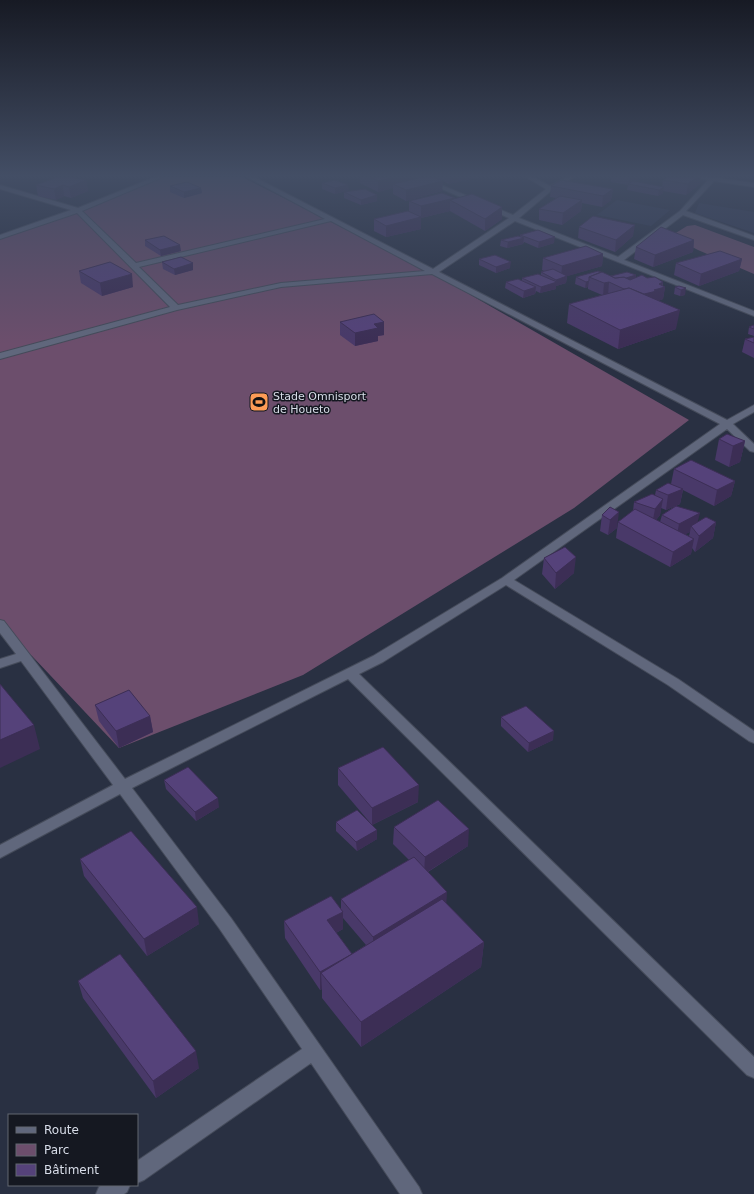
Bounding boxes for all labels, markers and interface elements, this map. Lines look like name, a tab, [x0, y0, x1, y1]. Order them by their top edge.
place label: Stade Omnisport de Houeto	[273, 390, 367, 416]
sports icon: Stade Omnisport de Houeto	[248, 391, 270, 413]
legend	[8, 1114, 138, 1186]
text: Route	[44, 1123, 79, 1137]
text: Parc	[44, 1143, 69, 1157]
text: Bâtiment	[44, 1163, 99, 1177]

